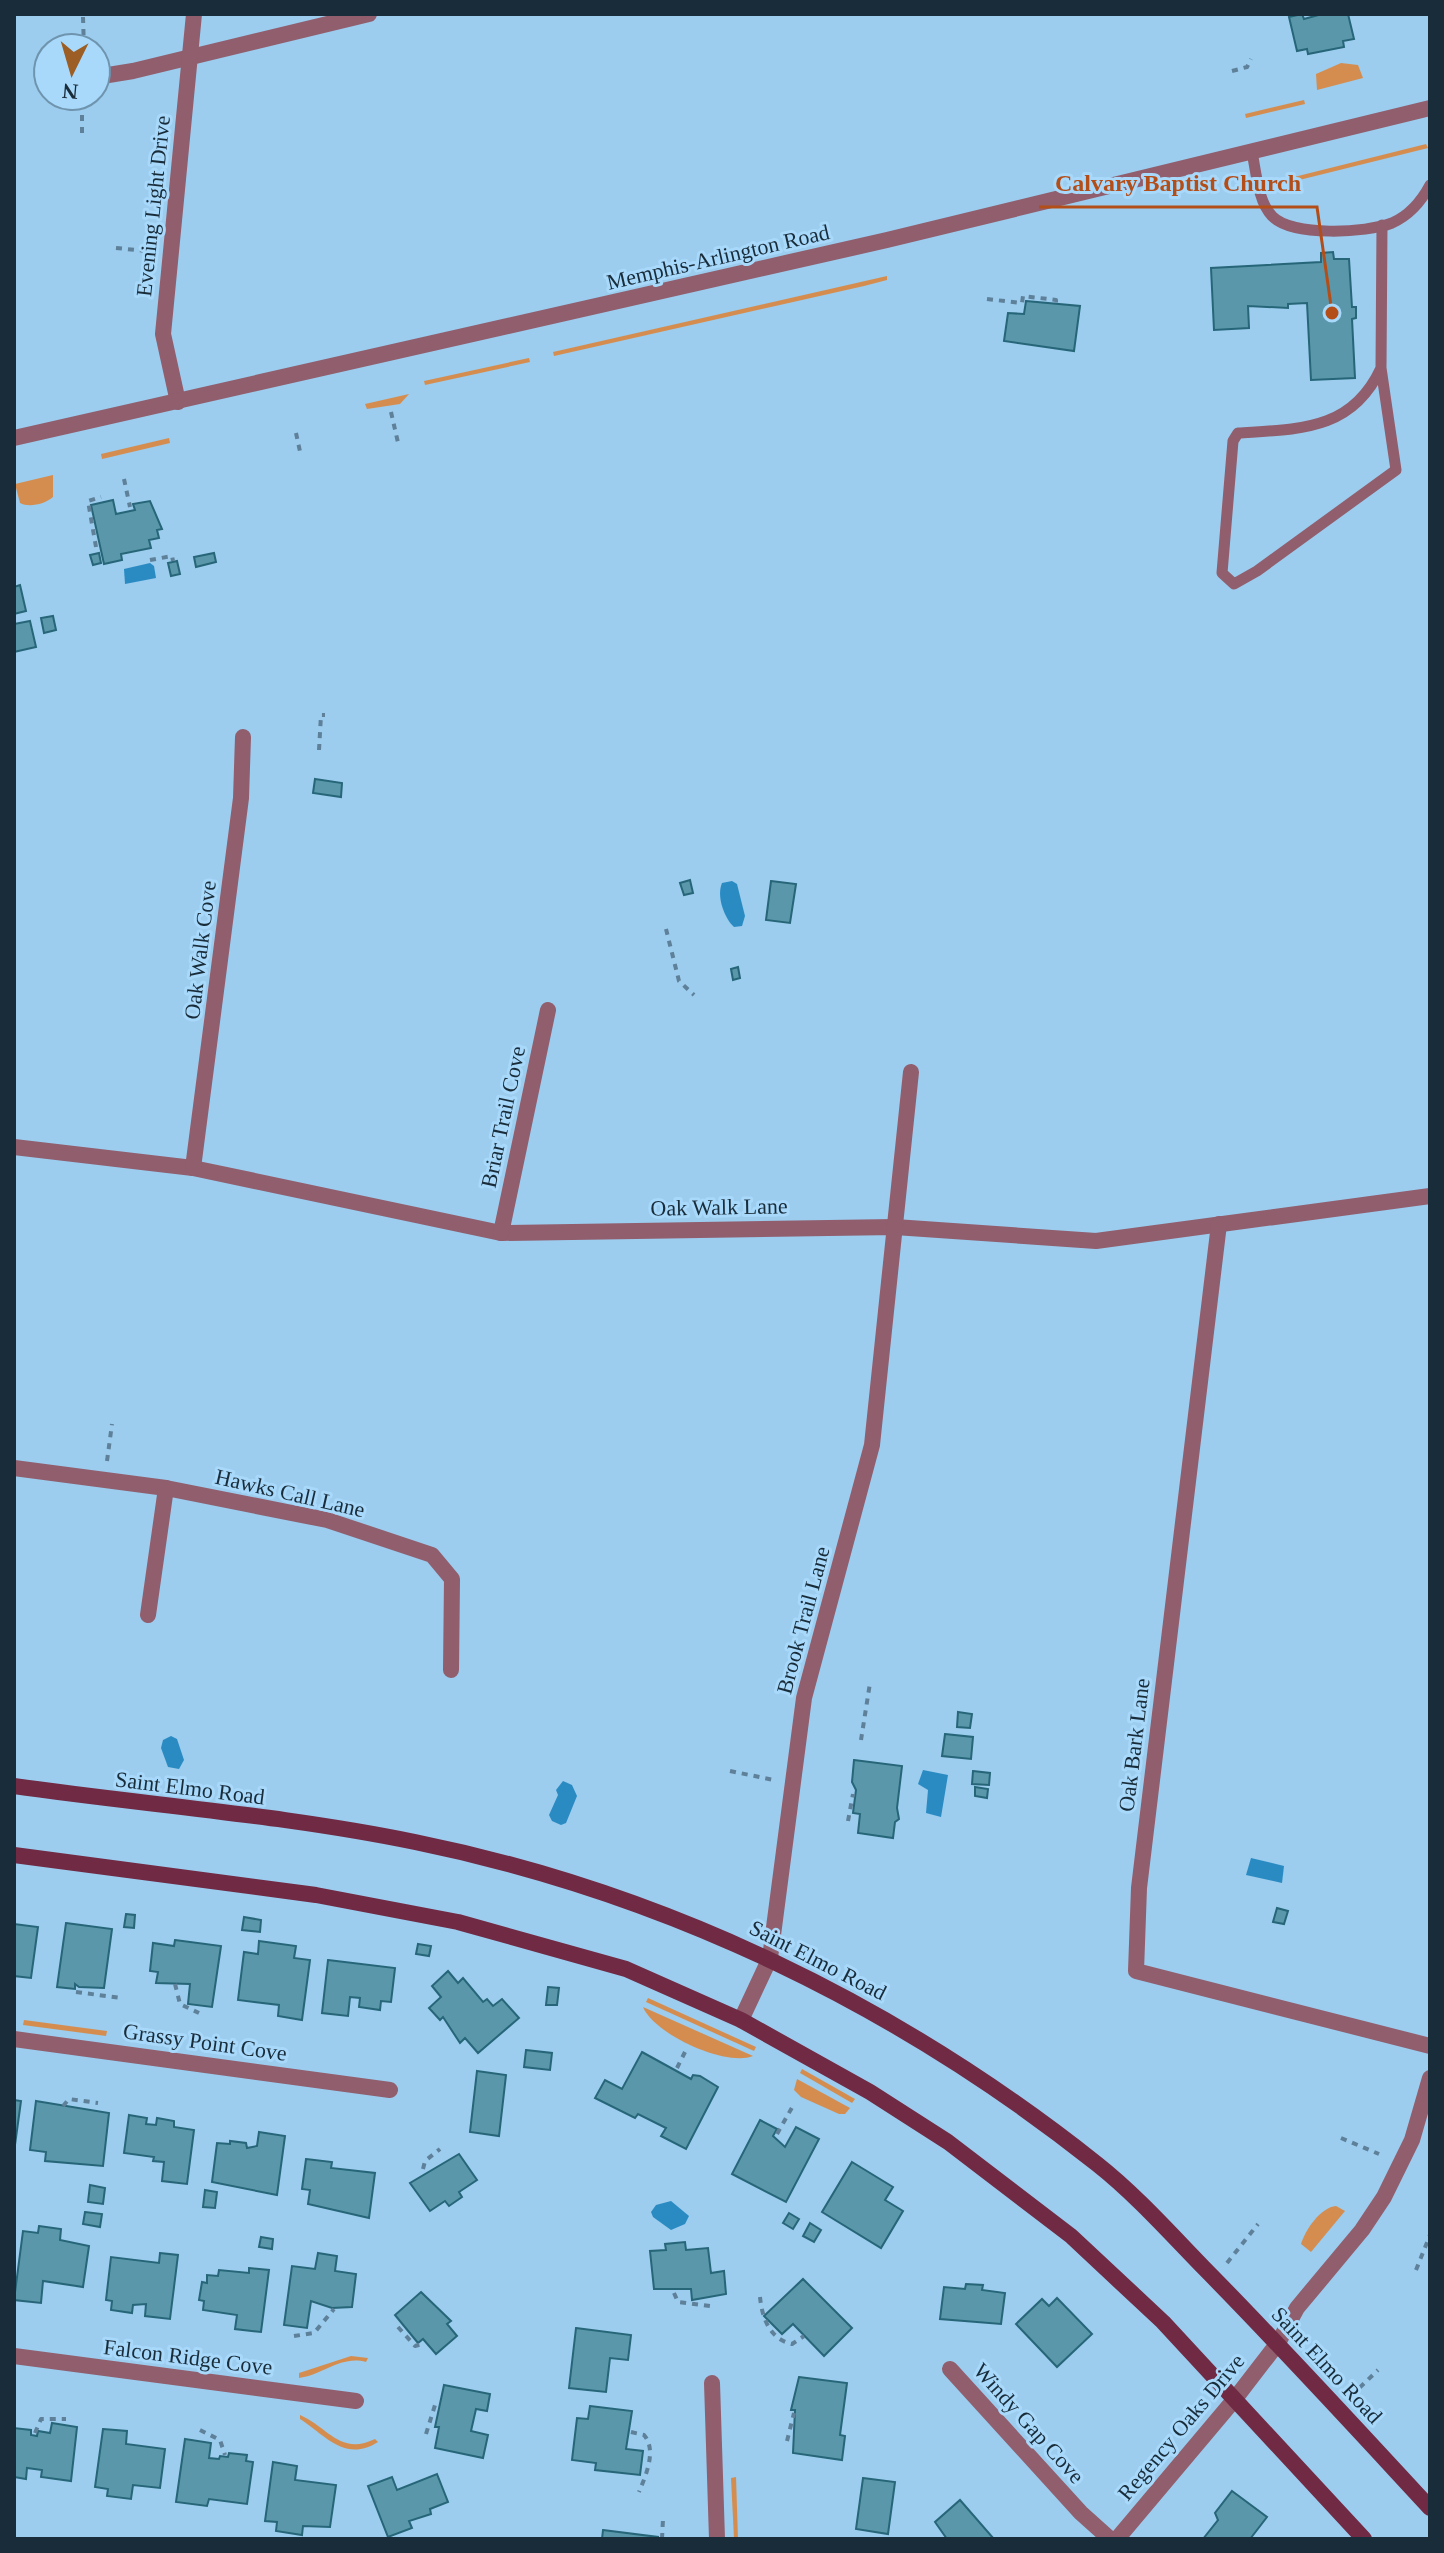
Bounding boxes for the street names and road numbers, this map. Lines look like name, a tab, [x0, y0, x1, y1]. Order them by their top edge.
street label: Evening Light Drive	[131, 114, 175, 298]
street label: Memphis-Arlington Road	[604, 219, 832, 295]
street label: Oak Walk Cove	[179, 879, 221, 1021]
street label: Briar Trail Cove	[476, 1044, 530, 1190]
street label: Oak Walk Lane	[650, 1193, 788, 1221]
street label: Hawks Call Lane	[213, 1464, 367, 1522]
street label: Brook Trail Lane	[771, 1544, 835, 1696]
street label: Oak Bark Lane	[1113, 1677, 1155, 1813]
street label: Saint Elmo Road	[114, 1766, 266, 1810]
street label: Saint Elmo Road	[745, 1915, 891, 2005]
street label: Grassy Point Cove	[122, 2018, 288, 2066]
street label: Saint Elmo Road	[1267, 2302, 1387, 2428]
street label: Falcon Ridge Cove	[102, 2334, 274, 2380]
street label: Regency Oaks Drive	[1113, 2349, 1249, 2505]
street label: Windy Gap Cove	[968, 2358, 1090, 2488]

